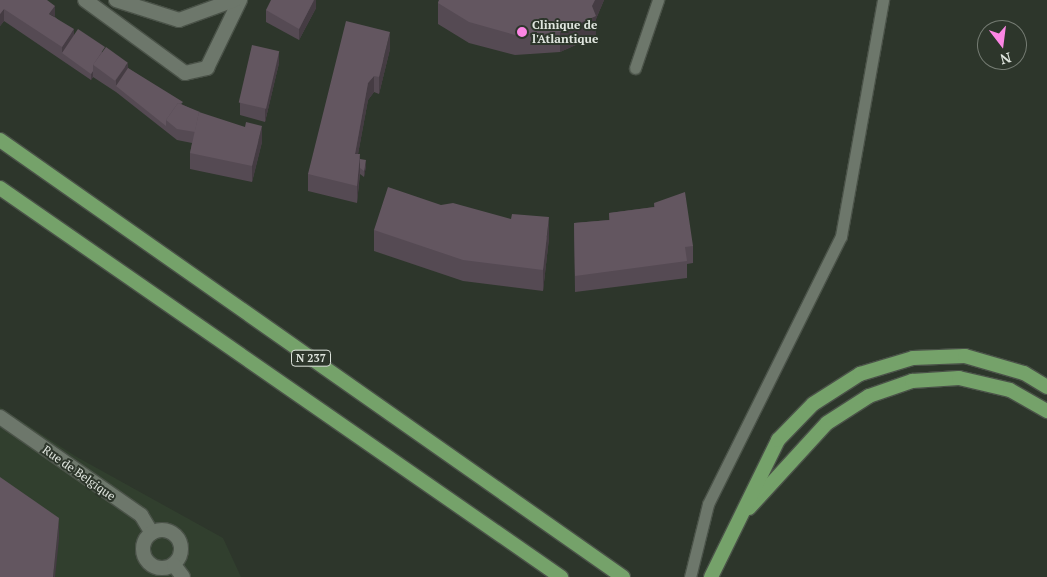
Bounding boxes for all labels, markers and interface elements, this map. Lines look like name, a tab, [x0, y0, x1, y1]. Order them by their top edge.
place label: Clinique de l'Atlantique	[532, 18, 599, 46]
north arrow	[977, 20, 1027, 70]
marker: Clinique de l'Atlantique	[516, 26, 528, 38]
text: N	[998, 48, 1013, 70]
road number: N 237	[291, 349, 331, 366]
street label: Rue de Belgique	[40, 443, 118, 503]

